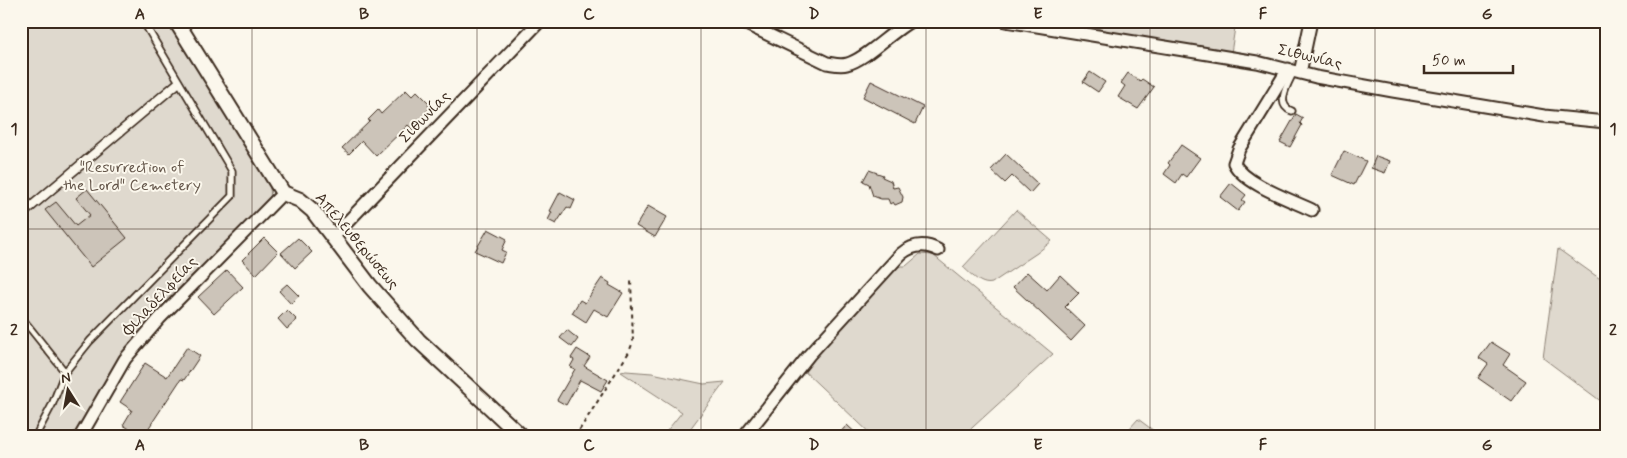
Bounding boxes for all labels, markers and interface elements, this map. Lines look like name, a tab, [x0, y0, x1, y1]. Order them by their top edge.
text: A	[135, 4, 145, 25]
text: B	[359, 4, 369, 25]
text: C	[583, 4, 595, 25]
text: D	[808, 4, 820, 25]
text: E	[1033, 4, 1043, 25]
text: F	[1259, 4, 1268, 25]
text: G	[1482, 4, 1493, 25]
street label: Σιθωνίας	[1276, 39, 1344, 75]
scale bar	[1424, 42, 1513, 74]
text: 50 m	[1432, 51, 1466, 71]
street label: Σιθωνίας	[395, 86, 455, 148]
text: 1	[10, 119, 18, 140]
text: 1	[1609, 119, 1617, 140]
park label: "Resurrection of the Lord" Cemetery	[63, 157, 201, 196]
street label: Απελευθερώσεως	[310, 188, 404, 294]
street label: Φιλαδελφείας	[117, 252, 202, 341]
text: 2	[10, 320, 18, 341]
text: 2	[1609, 320, 1617, 341]
north arrow	[42, 366, 92, 416]
text: N	[59, 368, 72, 388]
text: A	[135, 435, 145, 456]
text: B	[359, 435, 369, 456]
text: C	[583, 435, 595, 456]
text: D	[808, 435, 820, 456]
text: E	[1033, 435, 1043, 456]
text: F	[1259, 435, 1268, 456]
text: G	[1482, 435, 1493, 456]

